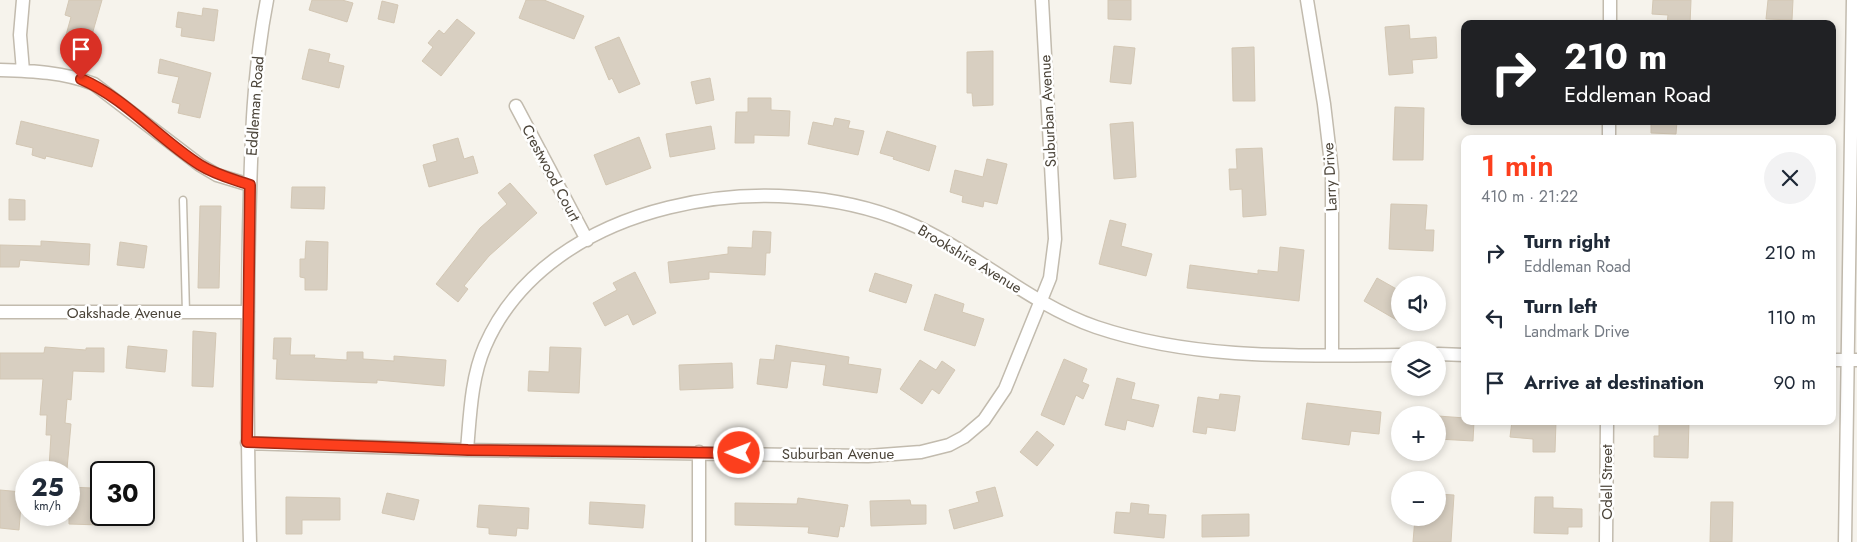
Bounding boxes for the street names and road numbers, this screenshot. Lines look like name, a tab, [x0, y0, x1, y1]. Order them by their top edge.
street label: Suburban Avenue	[1034, 54, 1062, 168]
street label: Eddleman Road	[241, 55, 269, 157]
street label: Crestwood Court	[516, 121, 586, 226]
street label: Larry Drive	[1317, 142, 1343, 212]
street label: Brookshire Avenue	[914, 219, 1026, 299]
street label: Oakshade Avenue	[67, 302, 181, 324]
street label: Suburban Avenue	[782, 443, 895, 465]
street label: Odell Street	[1596, 444, 1618, 520]

